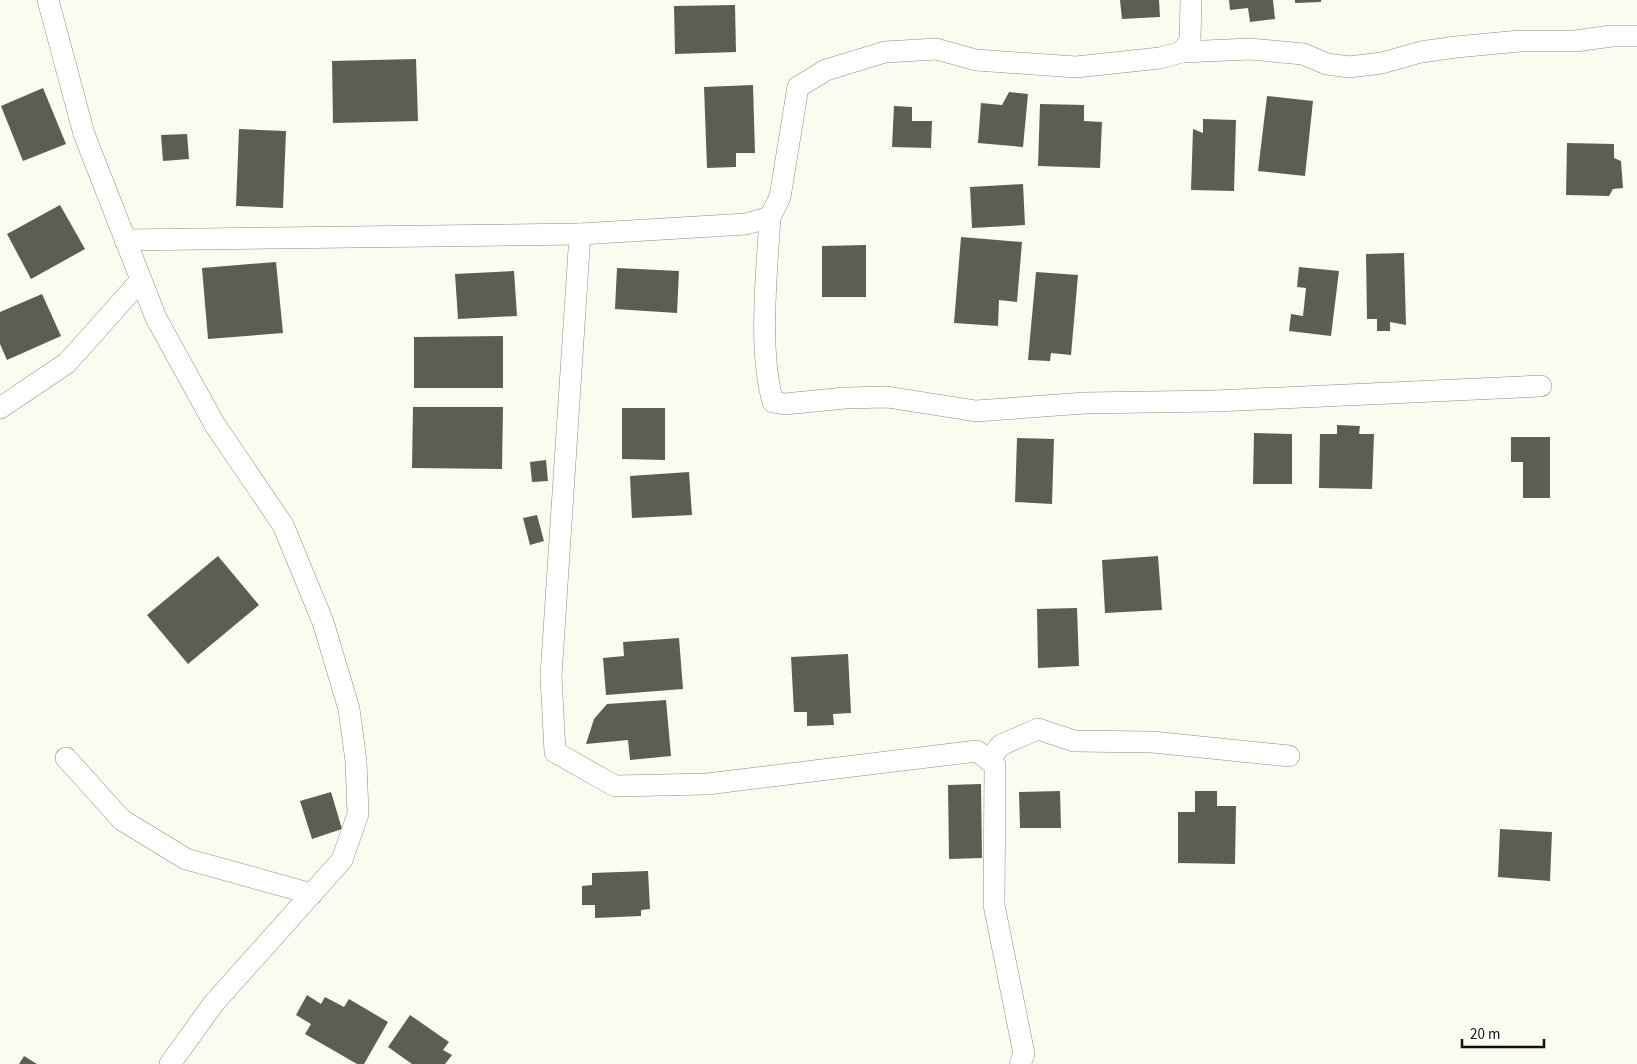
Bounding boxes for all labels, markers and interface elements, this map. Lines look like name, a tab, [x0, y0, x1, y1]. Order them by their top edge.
scale bar	[1462, 1016, 1544, 1048]
text: 20 m	[1470, 1024, 1500, 1045]

